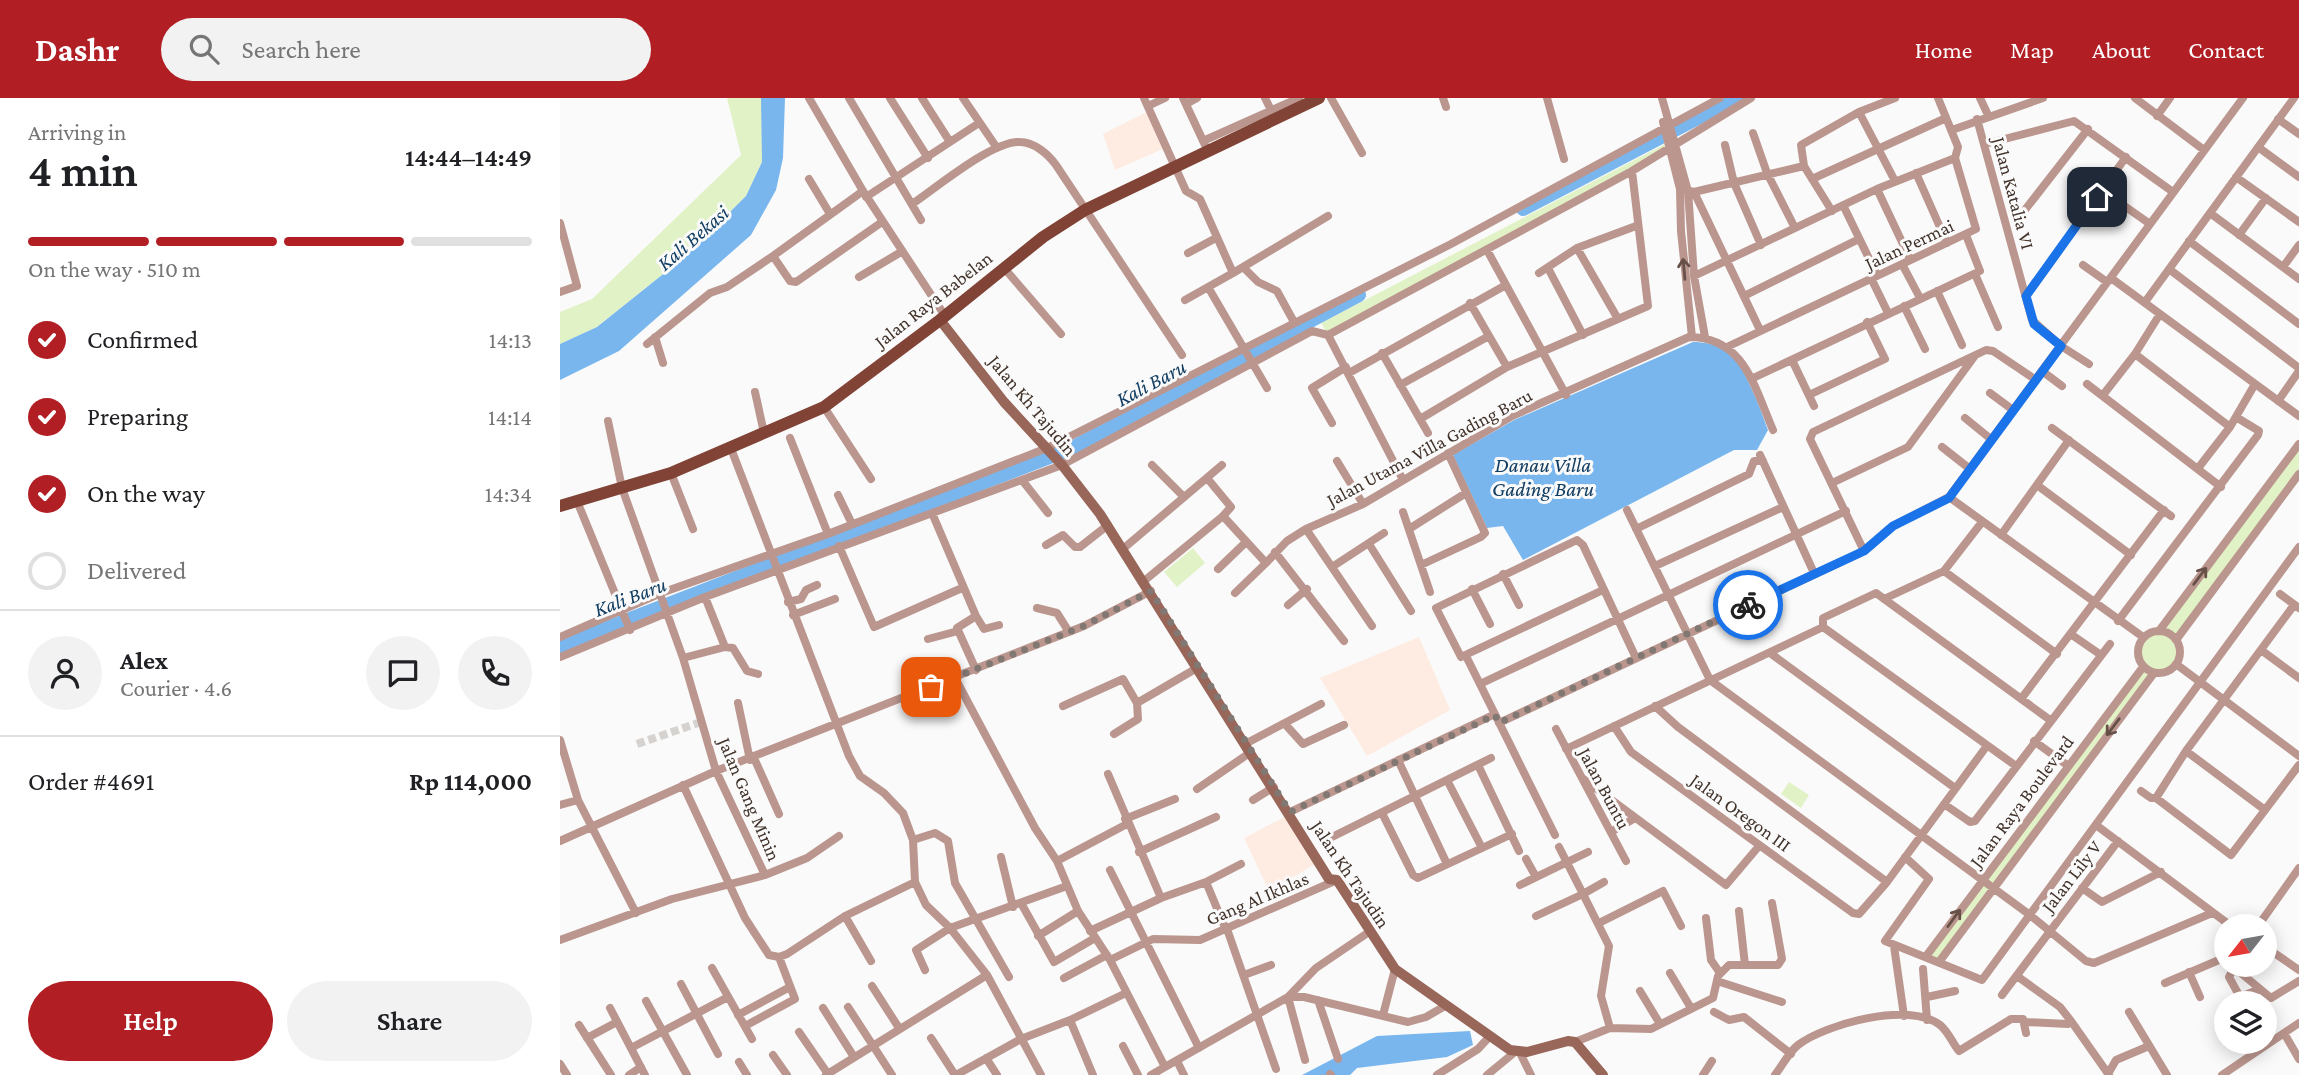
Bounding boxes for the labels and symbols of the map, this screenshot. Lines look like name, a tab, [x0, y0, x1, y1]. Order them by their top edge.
street label: Jalan Katalia VI	[1988, 133, 2039, 252]
pin	[2067, 167, 2127, 227]
water label: Kali Bekasi	[652, 200, 734, 276]
street label: Jalan Permai	[1860, 215, 1957, 275]
street label: Jalan Raya Babelan	[869, 247, 996, 353]
one-way arrow	[1677, 259, 1690, 281]
street label: Jalan Kh Tajudin	[982, 349, 1081, 461]
water label: Kali Baru	[1112, 355, 1190, 411]
street label: Jalan Utama Villa Gading Baru	[1321, 384, 1535, 512]
water label: Danau Villa Gading Baru	[1492, 453, 1594, 501]
one-way arrow	[2193, 567, 2208, 586]
courier	[1713, 570, 1783, 640]
water label: Kali Baru	[590, 572, 670, 622]
pin	[901, 657, 961, 717]
one-way arrow	[2105, 717, 2120, 736]
street label: Jalan Raya Boulevard	[1964, 731, 2078, 873]
street label: Jalan Gang Minin	[713, 733, 785, 864]
street label: Jalan Buntu	[1573, 742, 1635, 832]
street label: Jalan Oregon III	[1685, 768, 1795, 856]
street label: Jalan Kh Tajudin	[1305, 815, 1394, 933]
street label: Jalan Lily V	[2036, 836, 2106, 918]
street label: Gang Al Ikhlas	[1203, 867, 1312, 929]
one-way arrow	[1947, 909, 1961, 928]
north arrow	[2214, 914, 2277, 976]

